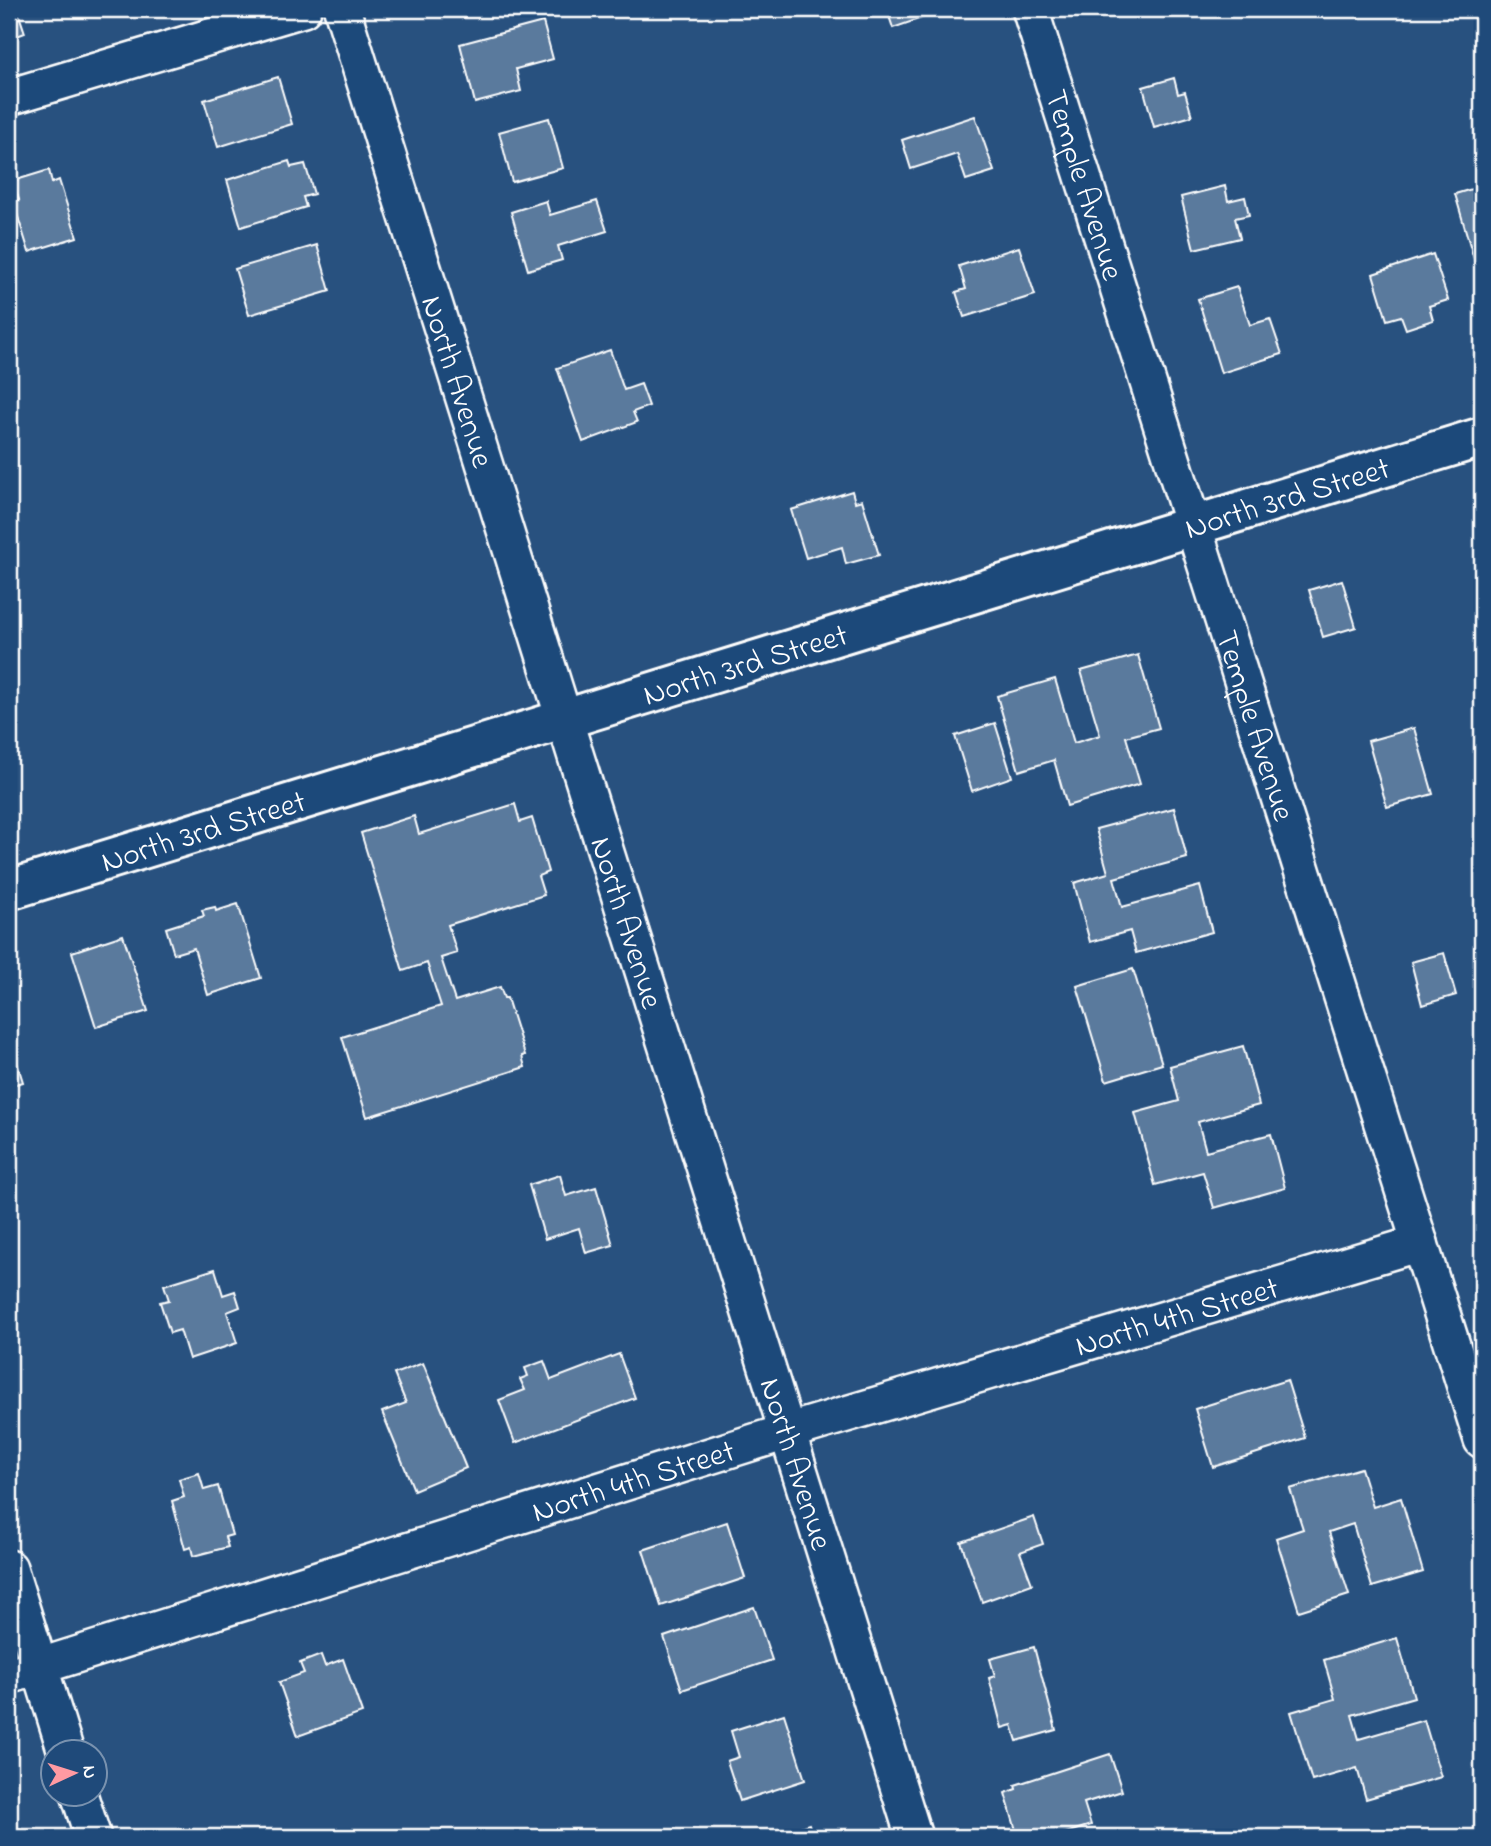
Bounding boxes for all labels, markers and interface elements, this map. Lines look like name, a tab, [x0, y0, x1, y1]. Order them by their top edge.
street label: Temple Avenue	[1030, 84, 1134, 287]
street label: North Avenue	[406, 290, 504, 475]
street label: North 3rd Street	[1180, 447, 1396, 554]
street label: North 3rd Street	[638, 613, 854, 721]
street label: Temple Avenue	[1201, 625, 1305, 828]
street label: North 3rd Street	[96, 780, 313, 887]
street label: North Avenue	[575, 831, 674, 1016]
street label: North 4th Street	[1070, 1266, 1285, 1371]
street label: North Avenue	[745, 1373, 843, 1557]
street label: North 4th Street	[527, 1429, 741, 1537]
north arrow	[38, 1738, 108, 1808]
text: N	[75, 1765, 102, 1780]

